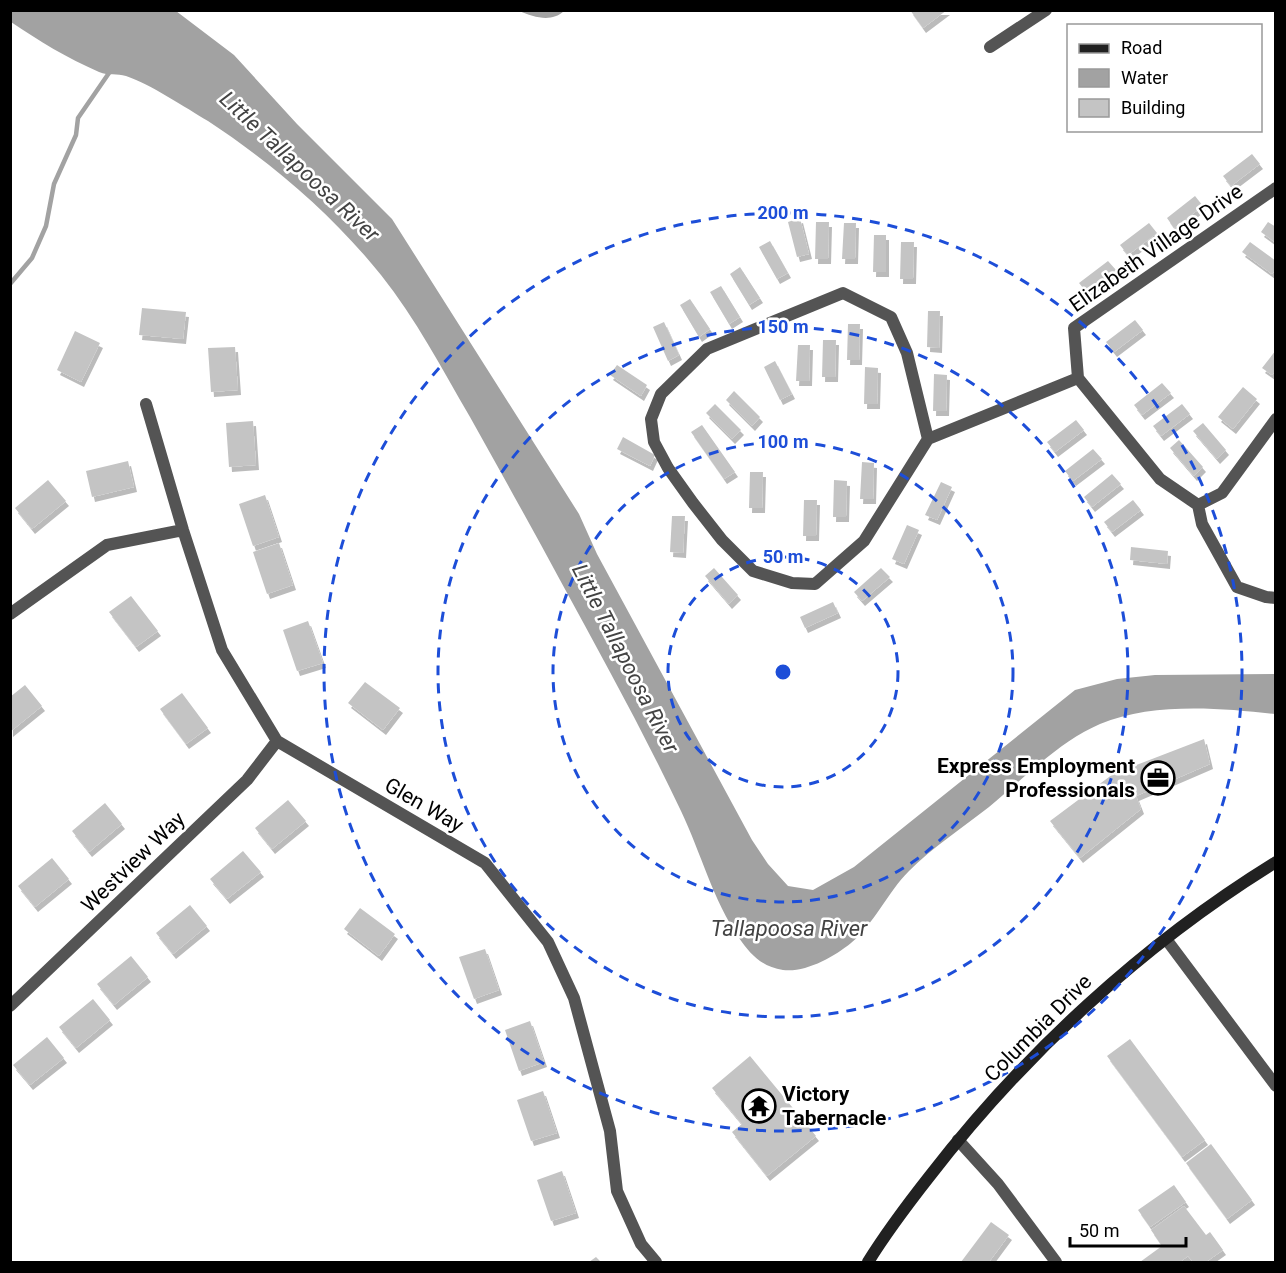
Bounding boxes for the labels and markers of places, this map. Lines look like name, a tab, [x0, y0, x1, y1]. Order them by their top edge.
centre of rings	[773, 662, 793, 682]
place label: Express Employment Professionals	[937, 754, 1135, 802]
office icon: Express Employment Professionals	[1140, 760, 1176, 796]
place label: Victory Tabernacle	[782, 1082, 886, 1130]
temple icon: Victory Tabernacle	[741, 1088, 777, 1124]

